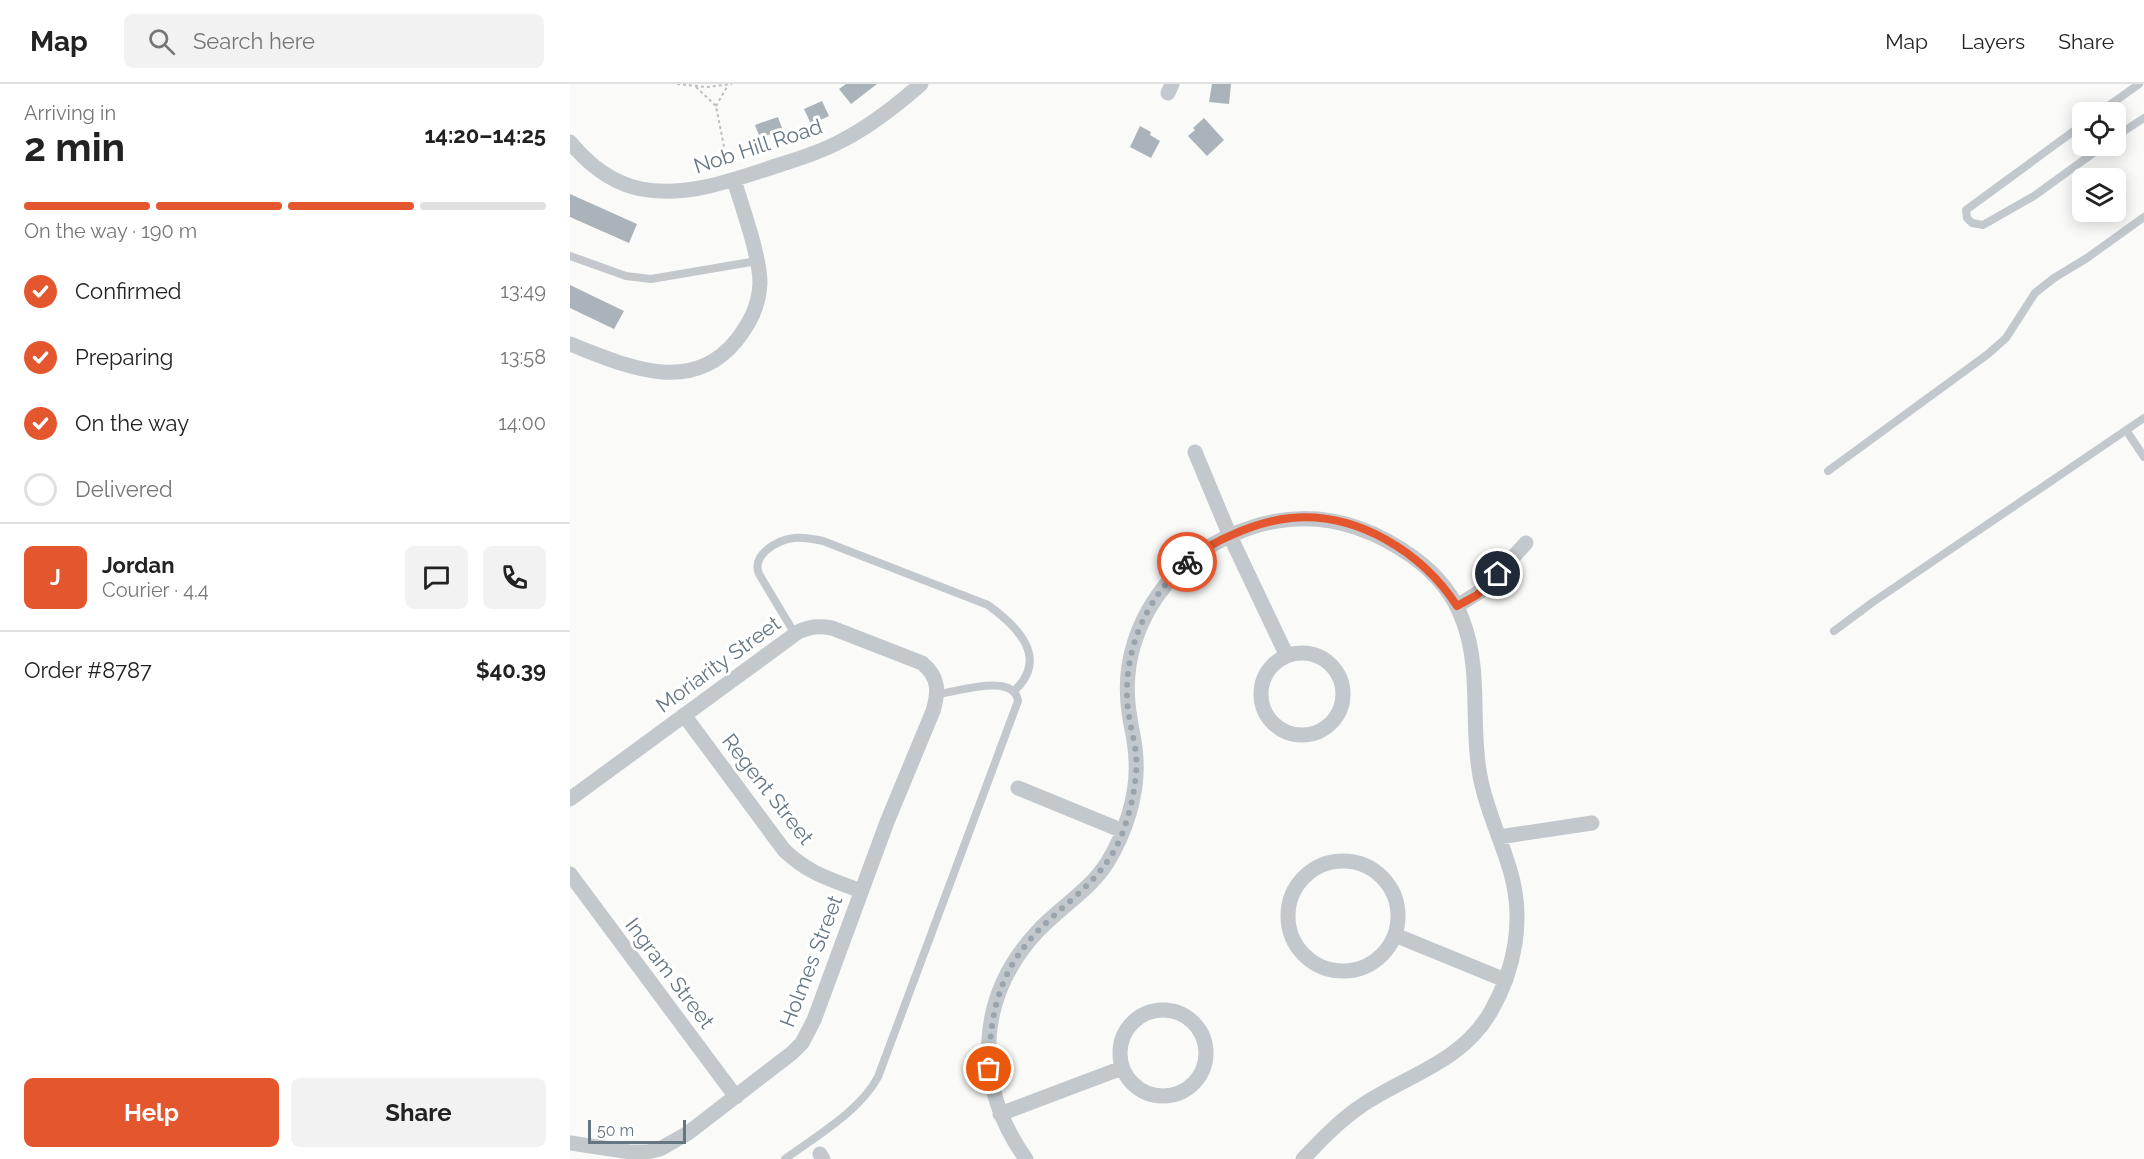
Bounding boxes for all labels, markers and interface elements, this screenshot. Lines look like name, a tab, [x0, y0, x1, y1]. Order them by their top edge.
search box	[124, 14, 544, 68]
text: Map	[30, 25, 88, 58]
icon: search	[145, 25, 178, 58]
text: Search here	[193, 28, 315, 54]
text: Map	[1885, 29, 1928, 54]
text: Layers	[1961, 29, 2025, 54]
text: Share	[2058, 29, 2114, 54]
text: Arriving in	[24, 101, 116, 125]
map controls	[2072, 102, 2126, 222]
button: locate	[2072, 102, 2126, 156]
street label: Nob Hill Road	[691, 113, 825, 179]
text: 14:20–14:25	[424, 122, 546, 148]
text: 2 min	[24, 124, 125, 170]
button: layers	[2072, 168, 2126, 222]
text: On the way · 190 m	[24, 219, 197, 243]
icon: check	[24, 275, 57, 308]
text: Confirmed	[75, 278, 182, 304]
text: 13:49	[500, 279, 546, 303]
icon: check	[24, 341, 57, 374]
text: Preparing	[75, 344, 173, 370]
text: 13:58	[500, 345, 546, 369]
icon: check	[24, 407, 57, 440]
text: On the way	[75, 410, 189, 436]
text: 14:00	[498, 411, 546, 435]
text: Delivered	[75, 476, 173, 502]
courier	[1157, 532, 1217, 592]
button: chat	[405, 546, 468, 609]
button: phone	[483, 546, 546, 609]
icon: bike	[1171, 546, 1204, 579]
pin	[1472, 548, 1523, 599]
text: Jordan	[102, 552, 174, 578]
icon: home	[1481, 557, 1514, 590]
text: J	[50, 564, 61, 590]
text: Courier · 4.4	[102, 578, 209, 602]
street label: Moriarity Street	[651, 611, 785, 717]
text: Order #8787	[24, 657, 152, 683]
text: $40.39	[476, 657, 546, 683]
street label: Regent Street	[717, 729, 819, 849]
street label: Holmes Street	[774, 892, 848, 1030]
street label: Ingram Street	[620, 913, 720, 1033]
pin	[963, 1043, 1014, 1094]
icon: bag	[972, 1052, 1005, 1085]
button: Help	[24, 1078, 279, 1147]
button: Share	[291, 1078, 546, 1147]
scale bar	[588, 1117, 686, 1144]
text: 50 m	[597, 1121, 634, 1140]

